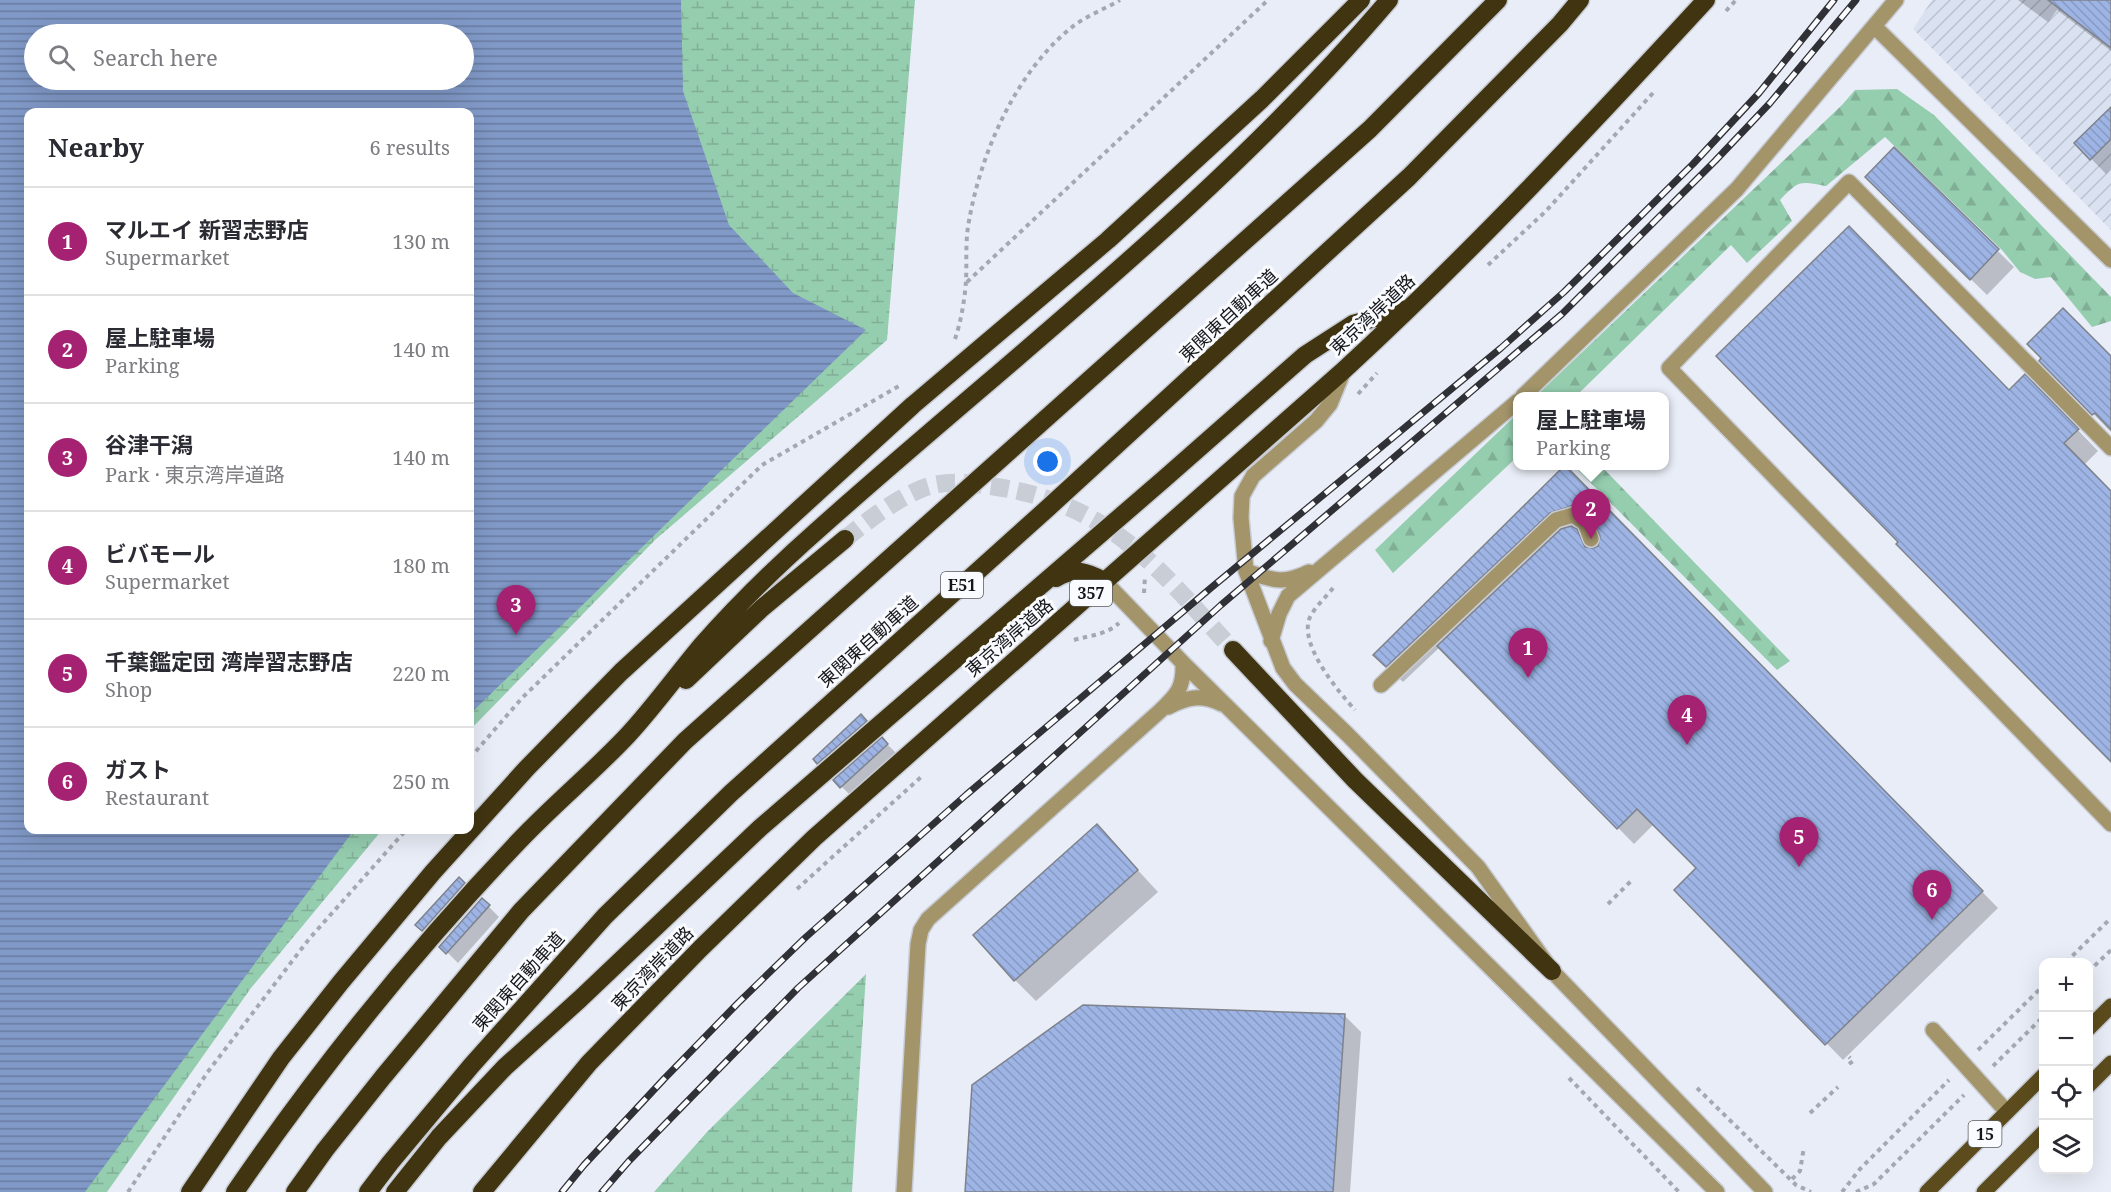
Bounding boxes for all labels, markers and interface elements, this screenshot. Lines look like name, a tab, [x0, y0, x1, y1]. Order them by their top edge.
search box	[24, 24, 474, 90]
icon: search	[45, 41, 78, 74]
text: Search here	[93, 42, 218, 72]
text: Nearby	[48, 129, 144, 165]
text: 6 results	[370, 134, 450, 161]
text: マルエイ 新習志野店	[105, 214, 309, 244]
text: 1	[62, 228, 73, 255]
text: 130 m	[392, 228, 450, 255]
text: Supermarket	[105, 244, 230, 271]
street label: 東関東自動車道	[1174, 263, 1282, 367]
street label: 東京湾岸道路	[1324, 268, 1420, 360]
text: 屋上駐車場	[105, 322, 215, 352]
text: 2	[62, 336, 73, 363]
text: 140 m	[392, 336, 450, 363]
text: Parking	[105, 352, 180, 379]
popup	[1513, 392, 1669, 470]
text: 屋上駐車場	[1536, 404, 1646, 434]
text: 谷津干潟	[105, 429, 193, 459]
text: Parking	[1536, 434, 1611, 461]
text: 3	[62, 444, 73, 471]
text: 140 m	[392, 444, 450, 471]
your location	[1033, 447, 1062, 476]
text: Park · 東京湾岸道路	[105, 461, 285, 488]
pin: 2	[1572, 490, 1610, 539]
text: ビバモール	[105, 538, 215, 568]
text: 4	[62, 552, 73, 579]
text: 180 m	[392, 552, 450, 579]
text: Supermarket	[105, 568, 230, 595]
road number: E51	[941, 572, 983, 598]
road number: 357	[1070, 580, 1112, 606]
pin: 3	[496, 586, 536, 635]
street label: 東関東自動車道	[813, 590, 923, 692]
street label: 東京湾岸道路	[960, 593, 1058, 681]
pin: 1	[1508, 628, 1547, 678]
text: 千葉鑑定団 湾岸習志野店	[105, 646, 353, 676]
text: 5	[62, 660, 73, 687]
text: 220 m	[392, 660, 450, 687]
text: Shop	[105, 676, 152, 703]
pin: 4	[1668, 696, 1706, 745]
text: ガスト	[105, 754, 171, 784]
text: 6	[62, 768, 73, 795]
text: 250 m	[392, 768, 450, 795]
text: Restaurant	[105, 784, 209, 811]
pin: 5	[1780, 818, 1818, 867]
pin: 6	[1912, 870, 1952, 920]
street label: 東京湾岸道路	[606, 921, 698, 1015]
street label: 東関東自動車道	[467, 926, 569, 1036]
map controls	[2039, 958, 2093, 1174]
button: +	[2039, 958, 2093, 1012]
button: −	[2039, 1012, 2093, 1066]
button: locate	[2039, 1066, 2093, 1120]
button: layers	[2039, 1120, 2093, 1174]
road number: 15	[1968, 1121, 2002, 1147]

